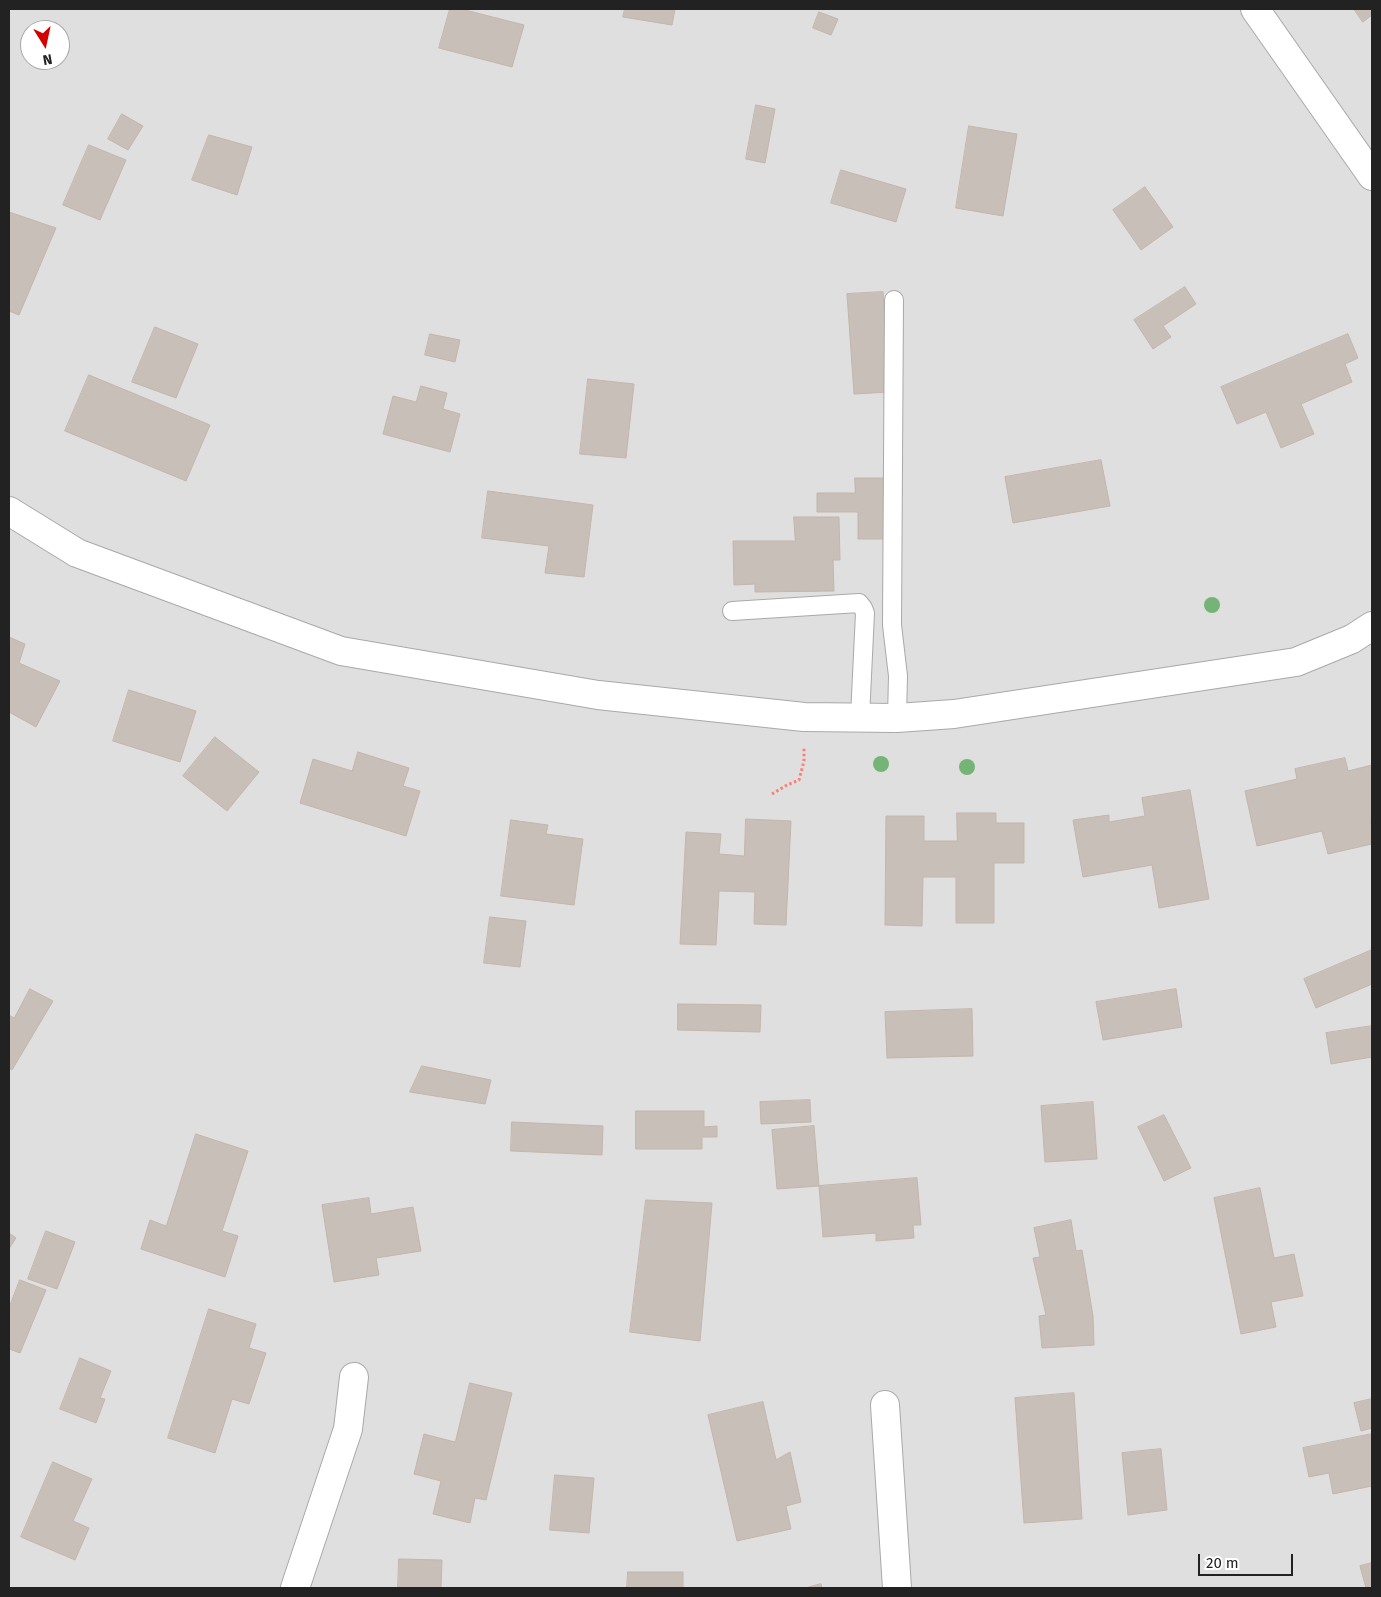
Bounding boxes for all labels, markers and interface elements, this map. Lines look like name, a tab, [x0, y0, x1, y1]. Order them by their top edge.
north arrow	[20, 20, 70, 70]
text: N	[41, 50, 54, 68]
scale bar	[1201, 1544, 1296, 1576]
text: 20 m	[1206, 1554, 1239, 1572]

